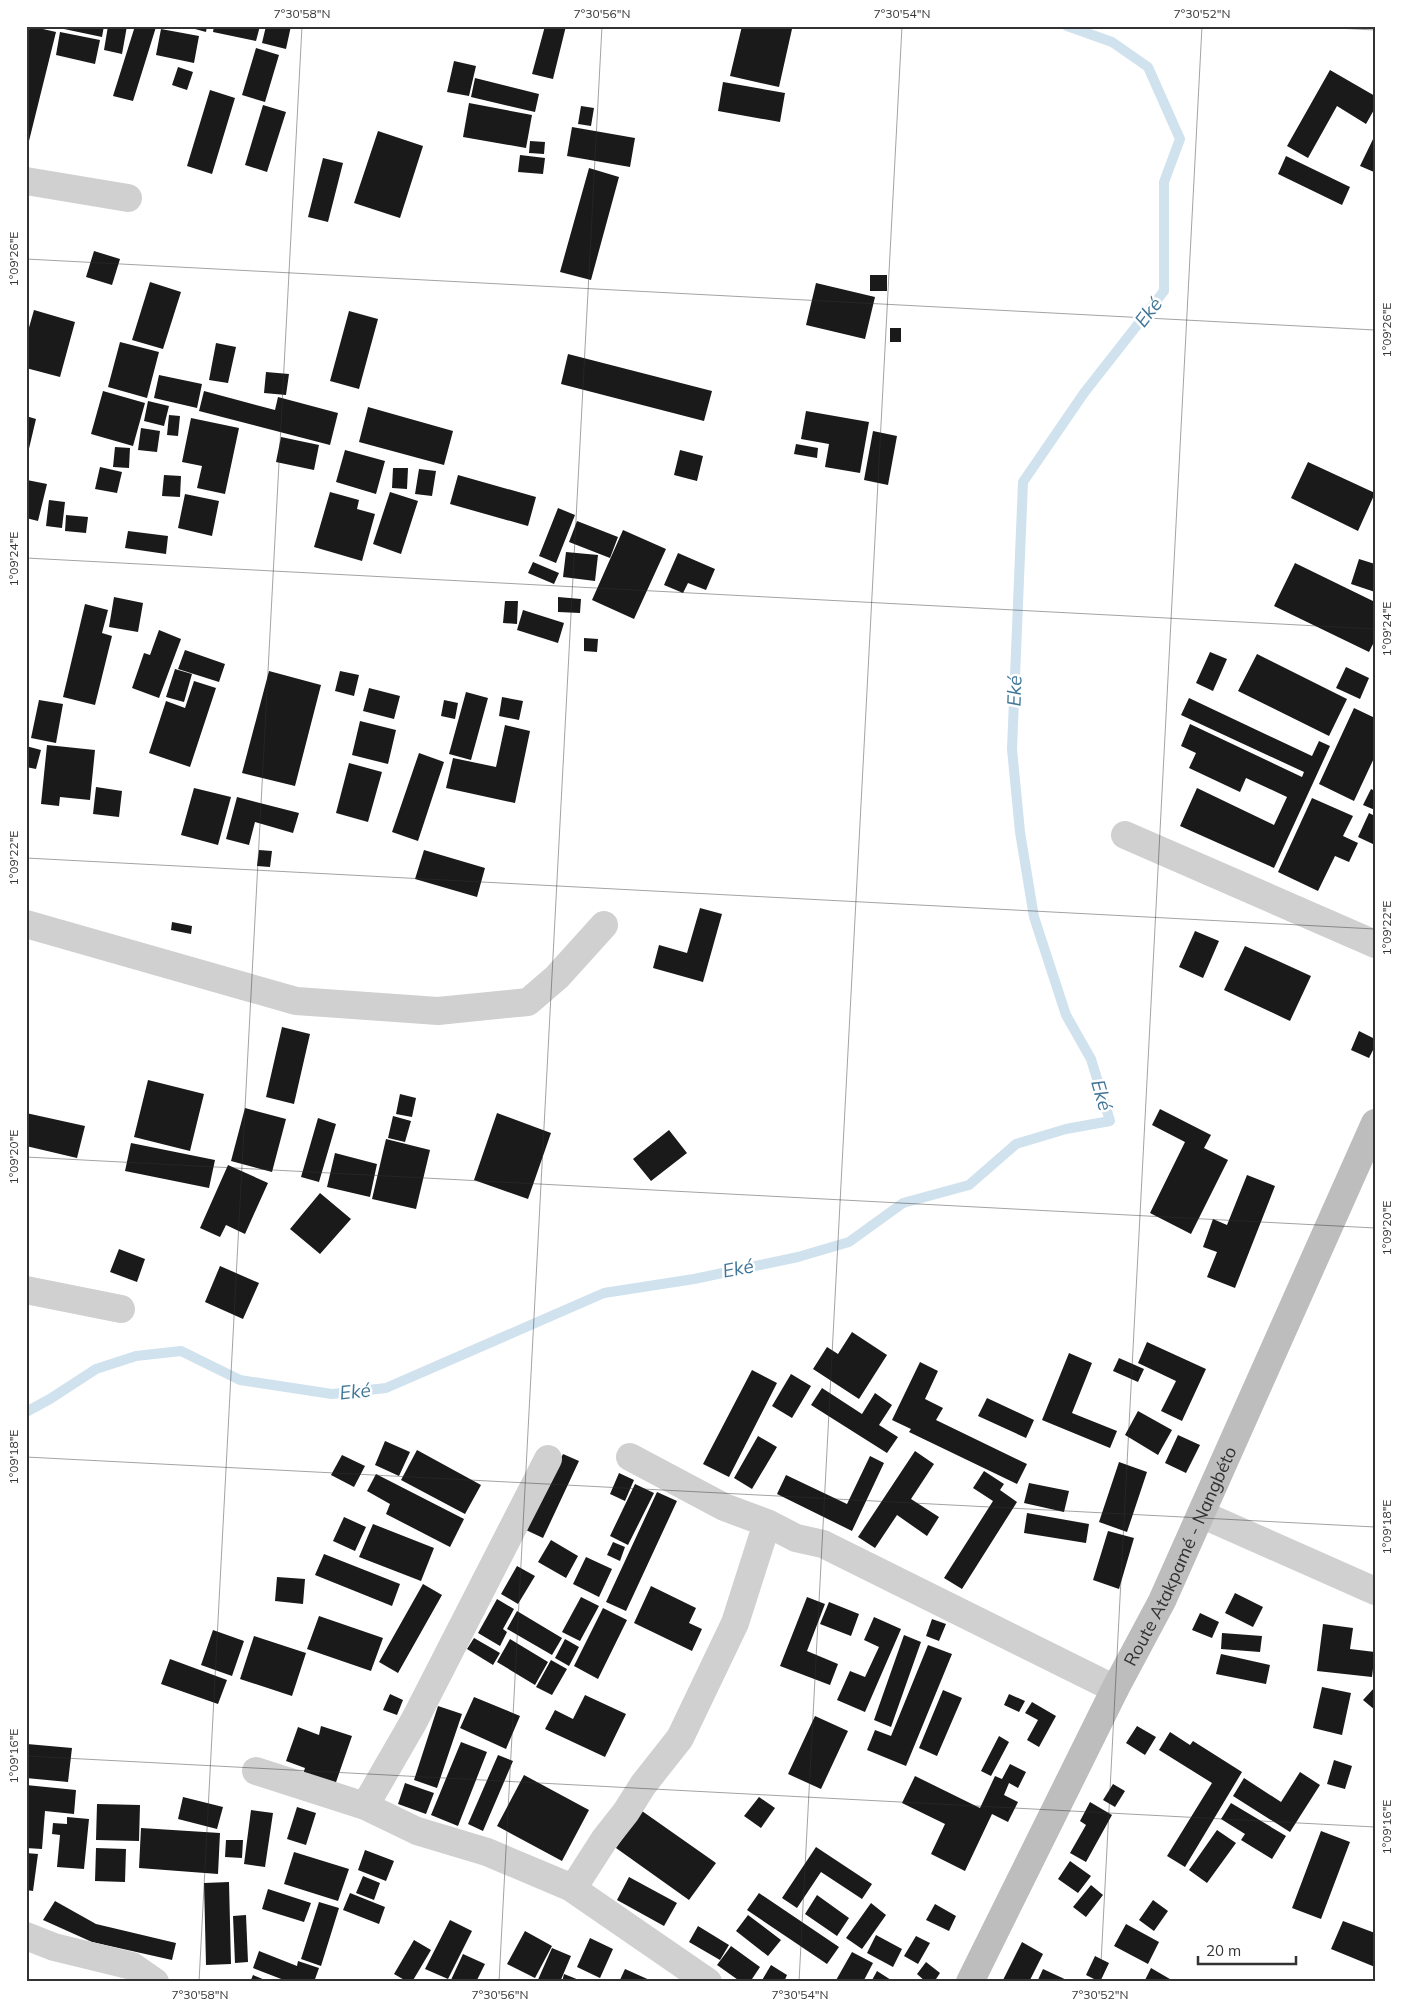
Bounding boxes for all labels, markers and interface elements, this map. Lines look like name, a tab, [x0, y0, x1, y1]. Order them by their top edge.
text: 7°30'58"N	[274, 6, 330, 21]
text: 7°30'56"N	[574, 6, 630, 21]
text: 7°30'54"N	[874, 6, 930, 21]
text: 7°30'52"N	[1174, 6, 1230, 21]
text: 1°09'26"E	[6, 232, 21, 286]
water label: Eké	[1129, 292, 1167, 332]
text: 1°09'26"E	[1379, 303, 1394, 357]
text: 1°09'24"E	[6, 532, 21, 586]
text: 1°09'24"E	[1379, 602, 1394, 656]
water label: Eké	[1001, 675, 1027, 707]
text: 1°09'22"E	[6, 831, 21, 885]
text: 1°09'22"E	[1379, 901, 1394, 955]
water label: Eké	[1086, 1077, 1118, 1113]
text: 1°09'20"E	[6, 1130, 21, 1184]
text: 1°09'20"E	[1379, 1201, 1394, 1255]
water label: Eké	[720, 1253, 756, 1283]
water label: Eké	[338, 1377, 372, 1405]
text: 1°09'18"E	[6, 1430, 21, 1484]
street label: Route Atakpamé - Nangbéto	[1118, 1442, 1241, 1670]
text: 1°09'18"E	[1379, 1500, 1394, 1554]
text: 1°09'16"E	[6, 1729, 21, 1783]
text: 1°09'16"E	[1379, 1800, 1394, 1854]
scale bar	[1198, 1933, 1296, 1965]
text: 20 m	[1206, 1941, 1241, 1960]
text: 7°30'58"N	[172, 1987, 228, 2002]
text: 7°30'56"N	[472, 1987, 528, 2002]
text: 7°30'54"N	[772, 1987, 828, 2002]
text: 7°30'52"N	[1072, 1987, 1128, 2002]

